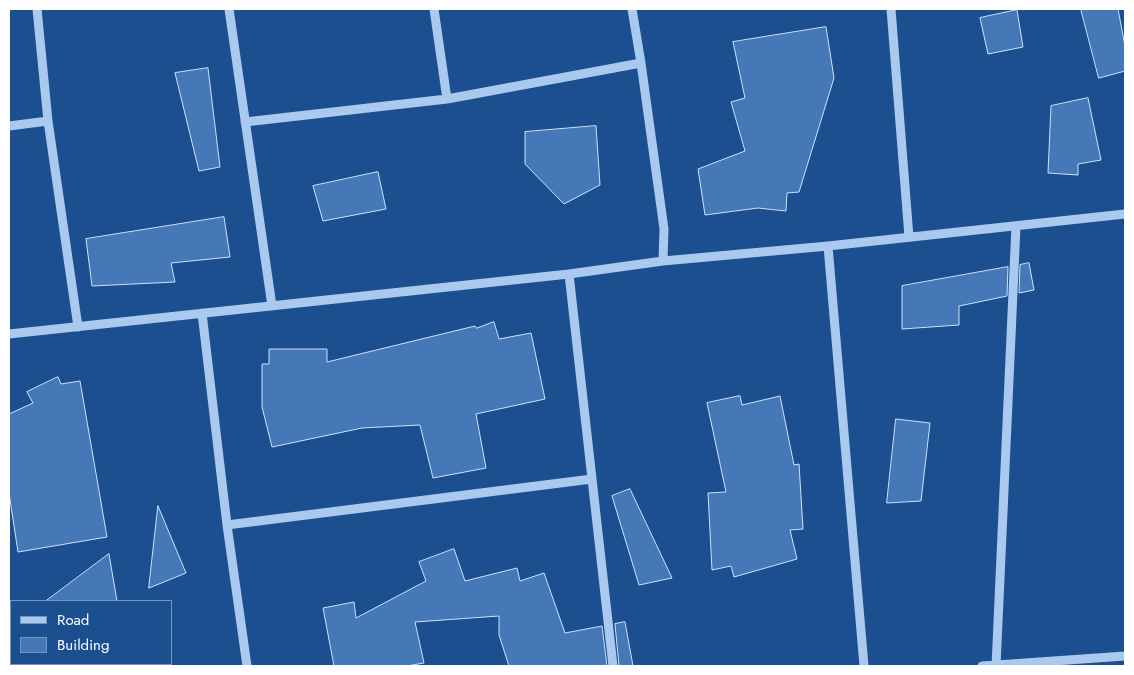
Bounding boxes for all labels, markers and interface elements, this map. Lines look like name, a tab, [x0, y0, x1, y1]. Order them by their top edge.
legend	[10, 600, 172, 665]
text: Road	[57, 609, 89, 631]
text: Building	[57, 634, 109, 656]

